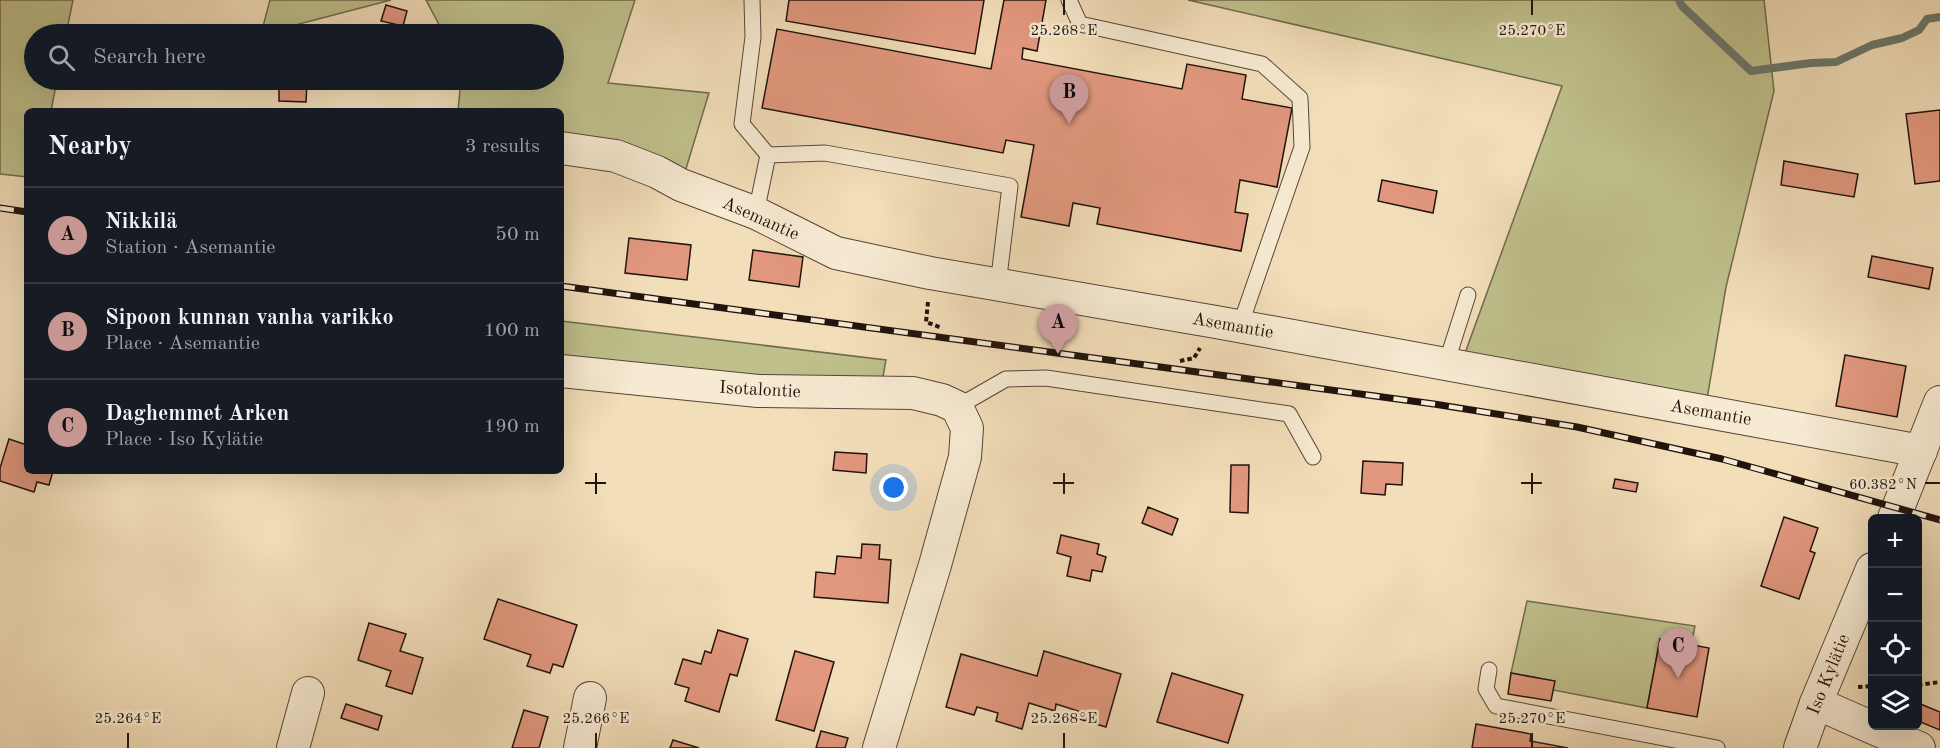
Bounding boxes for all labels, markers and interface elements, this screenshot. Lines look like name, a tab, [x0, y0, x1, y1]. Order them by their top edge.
search box	[24, 24, 564, 90]
text: 25.268°E	[1031, 24, 1097, 39]
text: 25.270°E	[1499, 24, 1565, 39]
icon: search	[45, 41, 78, 74]
text: Search here	[93, 46, 206, 68]
pin: B	[1050, 74, 1088, 124]
text: Nearby	[48, 134, 132, 160]
text: 3 results	[465, 137, 540, 157]
street label: Asemantie	[719, 194, 802, 244]
text: Nikkilä	[105, 211, 177, 233]
text: A	[60, 225, 75, 245]
text: 50 m	[495, 225, 540, 245]
text: Station · Asemantie	[105, 238, 276, 258]
pin: A	[1038, 304, 1078, 354]
text: Sipoon kunnan vanha varikko	[105, 307, 394, 329]
street label: Asemantie	[1191, 310, 1275, 342]
text: B	[60, 321, 75, 341]
text: 100 m	[484, 321, 540, 341]
text: Place · Asemantie	[105, 334, 260, 354]
street label: Isotalontie	[719, 379, 801, 401]
street label: Asemantie	[1669, 397, 1753, 429]
text: Daghemmet Arken	[105, 403, 289, 425]
text: C	[61, 417, 74, 437]
text: 190 m	[484, 417, 540, 437]
text: Place · Iso Kylätie	[105, 430, 263, 450]
your location	[879, 473, 908, 502]
text: 60.382°N	[1849, 478, 1917, 493]
map controls	[1868, 514, 1922, 730]
button: +	[1868, 514, 1922, 568]
button: −	[1868, 568, 1922, 622]
button: locate	[1868, 622, 1922, 676]
pin: C	[1658, 628, 1698, 678]
street label: Iso Kylätie	[1805, 631, 1853, 717]
button: layers	[1868, 676, 1922, 730]
text: 25.264°E	[95, 712, 161, 727]
text: 25.266°E	[563, 712, 629, 727]
text: 25.268°E	[1031, 712, 1097, 727]
text: 25.270°E	[1499, 712, 1565, 727]

